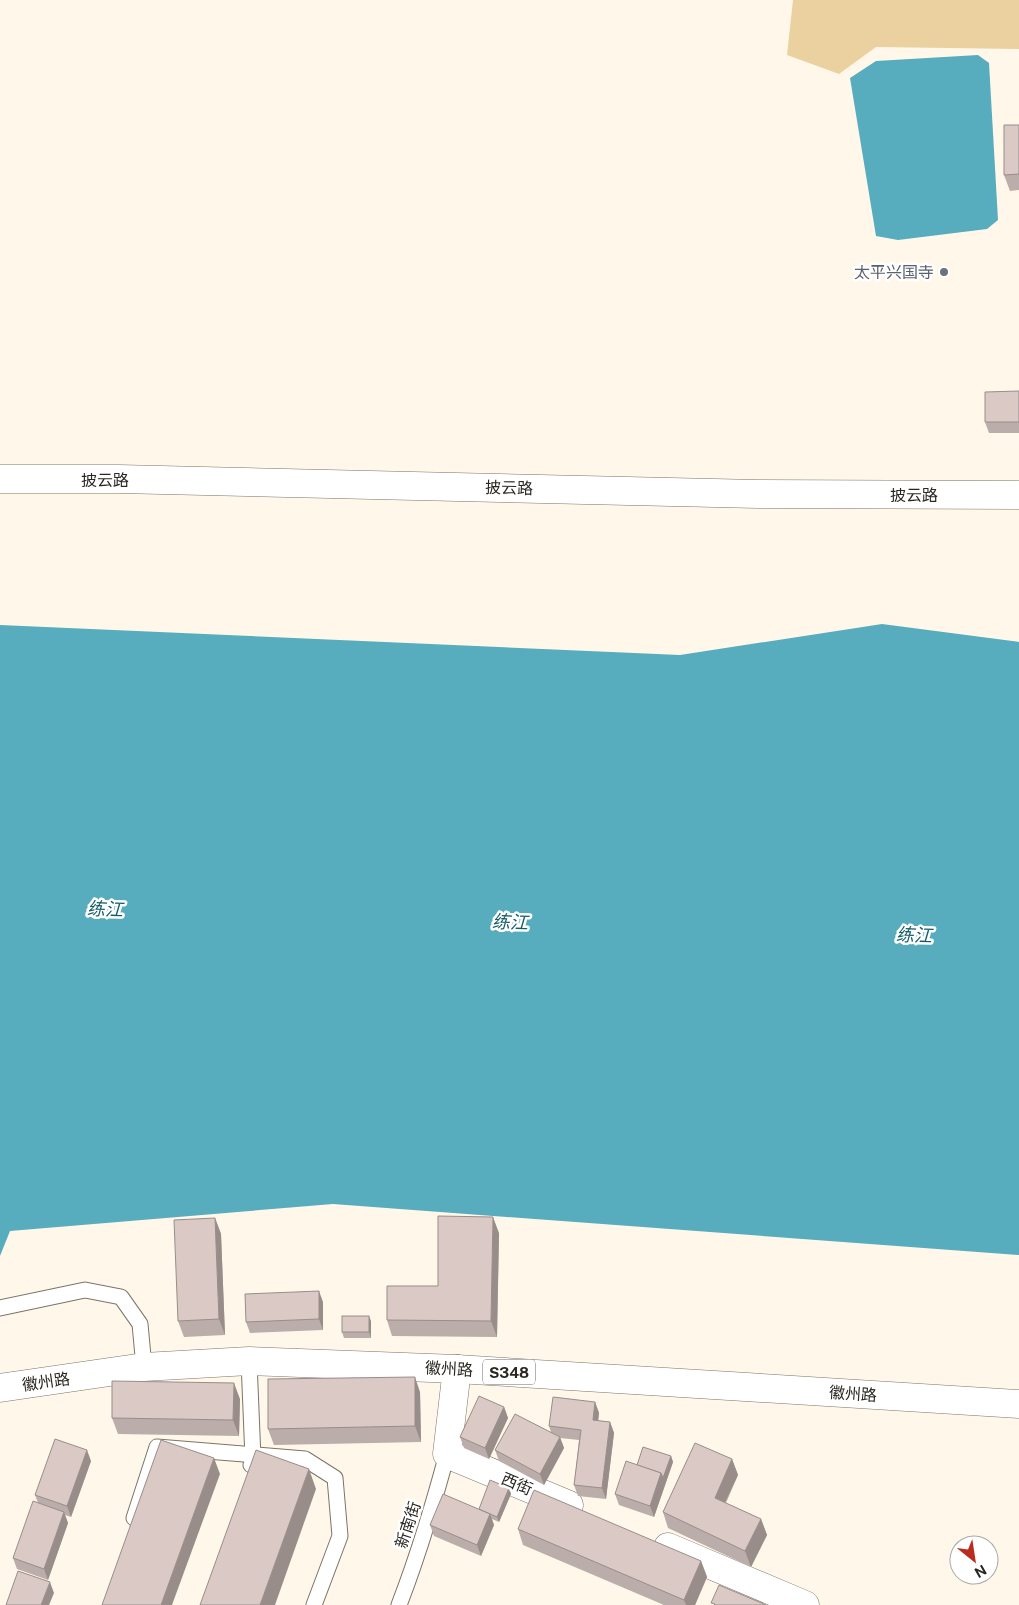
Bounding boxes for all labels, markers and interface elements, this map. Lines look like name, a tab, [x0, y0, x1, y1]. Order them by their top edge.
place label: 太平兴国寺	[854, 263, 934, 282]
marker: 太平兴国寺	[938, 266, 950, 278]
street label: 披云路	[81, 471, 129, 490]
street label: 披云路	[485, 478, 533, 498]
street label: 披云路	[890, 486, 938, 505]
water label: 练江	[87, 898, 125, 920]
water label: 练江	[492, 911, 530, 933]
water label: 练江	[896, 924, 934, 946]
street label: 徽州路	[425, 1358, 473, 1380]
road number: S348	[483, 1360, 535, 1384]
street label: 徽州路	[21, 1369, 71, 1395]
street label: 徽州路	[828, 1383, 878, 1405]
street label: 西街	[499, 1469, 535, 1499]
street label: 新南街	[392, 1499, 424, 1551]
north arrow	[949, 1535, 999, 1585]
text: N	[972, 1562, 989, 1581]

